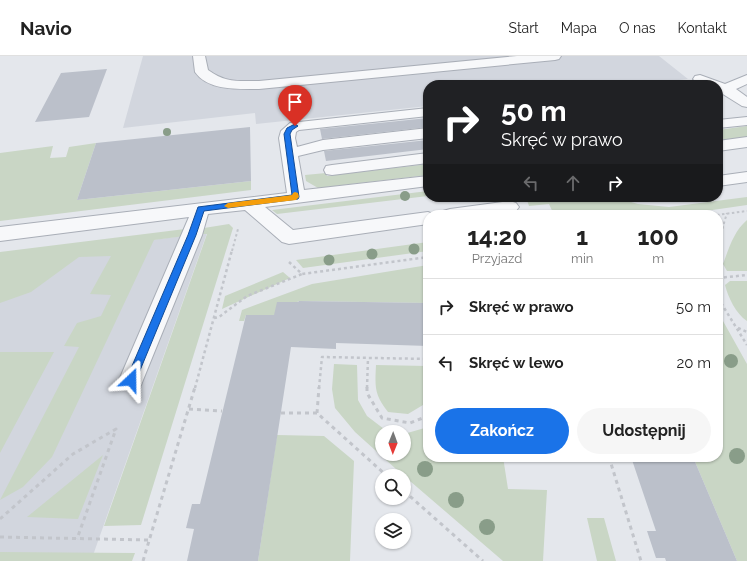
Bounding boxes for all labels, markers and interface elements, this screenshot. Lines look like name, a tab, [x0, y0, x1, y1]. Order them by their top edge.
text: Navio	[20, 17, 72, 39]
text: Start	[509, 20, 539, 36]
text: Mapa	[561, 20, 597, 36]
text: O nas	[619, 20, 656, 36]
text: Kontakt	[678, 20, 727, 36]
pin	[278, 85, 312, 126]
icon: arrive	[284, 91, 306, 113]
text: 50 m	[501, 95, 567, 128]
icon: right	[435, 96, 487, 148]
text: Skręć w prawo	[501, 129, 623, 150]
icon: left	[520, 172, 542, 194]
icon: ahead	[562, 172, 584, 194]
icon: right	[604, 172, 626, 194]
text: 14:20	[467, 222, 527, 251]
text: 1	[576, 222, 588, 251]
text: 100	[638, 222, 679, 251]
text: Przyjazd	[472, 251, 522, 266]
text: min	[571, 251, 593, 266]
text: m	[652, 251, 664, 266]
icon: right	[435, 296, 457, 318]
text: Skręć w prawo	[469, 298, 574, 316]
text: 50 m	[676, 298, 711, 316]
icon: left	[435, 352, 457, 374]
text: Skręć w lewo	[469, 354, 564, 372]
text: 20 m	[676, 354, 711, 372]
position arrow	[110, 359, 152, 401]
button: Zakończ	[435, 408, 569, 454]
button: Udostępnij	[577, 408, 711, 454]
north arrow	[375, 425, 411, 461]
map controls	[375, 425, 411, 549]
button: search	[375, 469, 411, 505]
button: layers	[375, 513, 411, 549]

